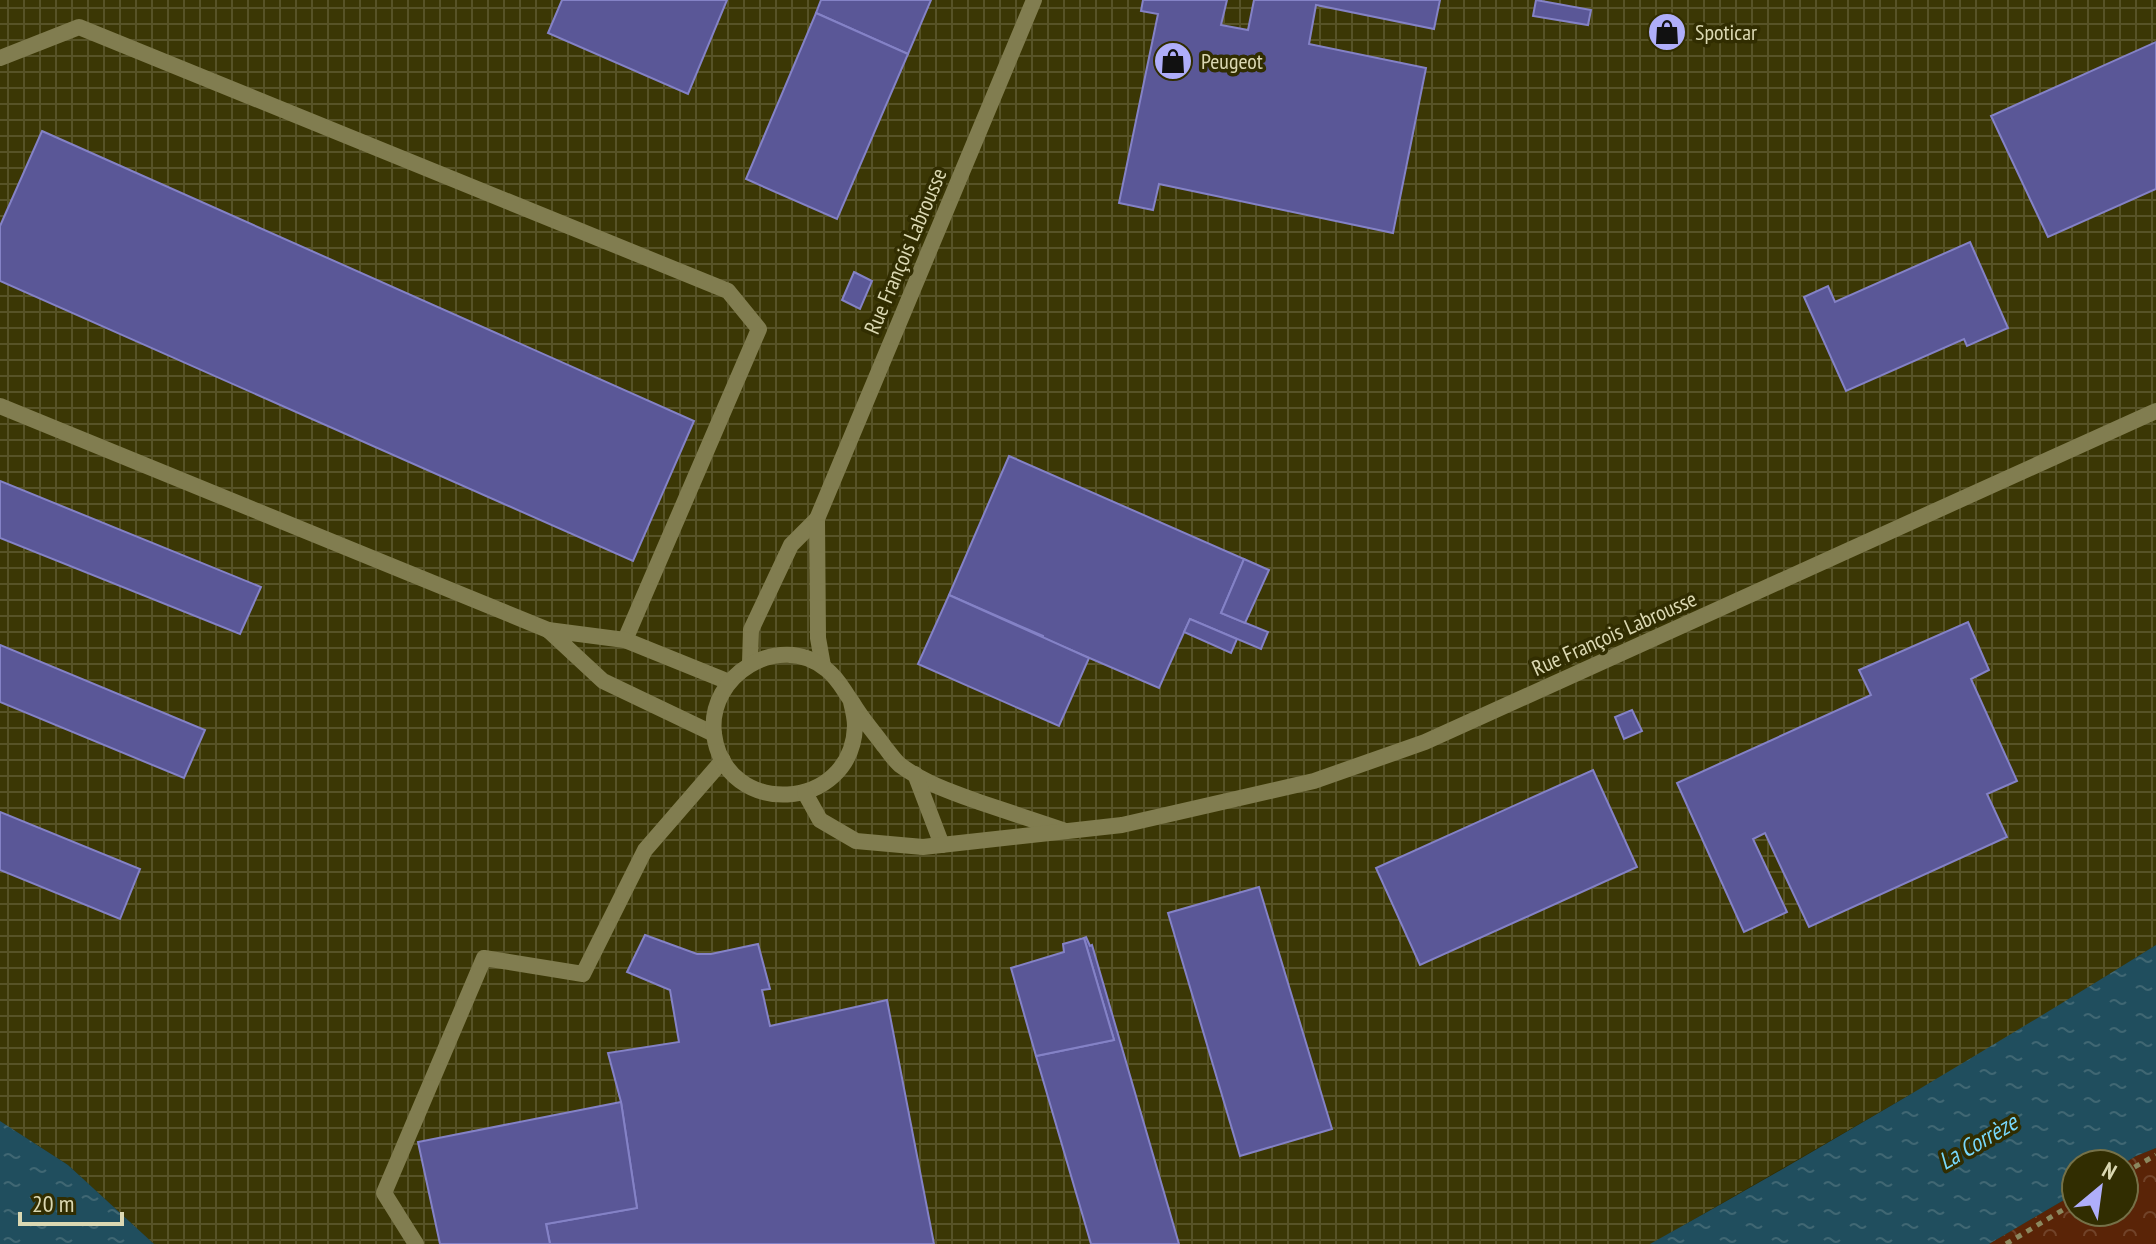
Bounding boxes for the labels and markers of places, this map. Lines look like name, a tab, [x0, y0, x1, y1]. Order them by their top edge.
shop icon: Spoticar	[1646, 11, 1688, 53]
place label: Spoticar	[1695, 18, 1757, 46]
shop icon: Peugeot	[1152, 40, 1194, 82]
place label: Peugeot	[1201, 47, 1263, 75]

